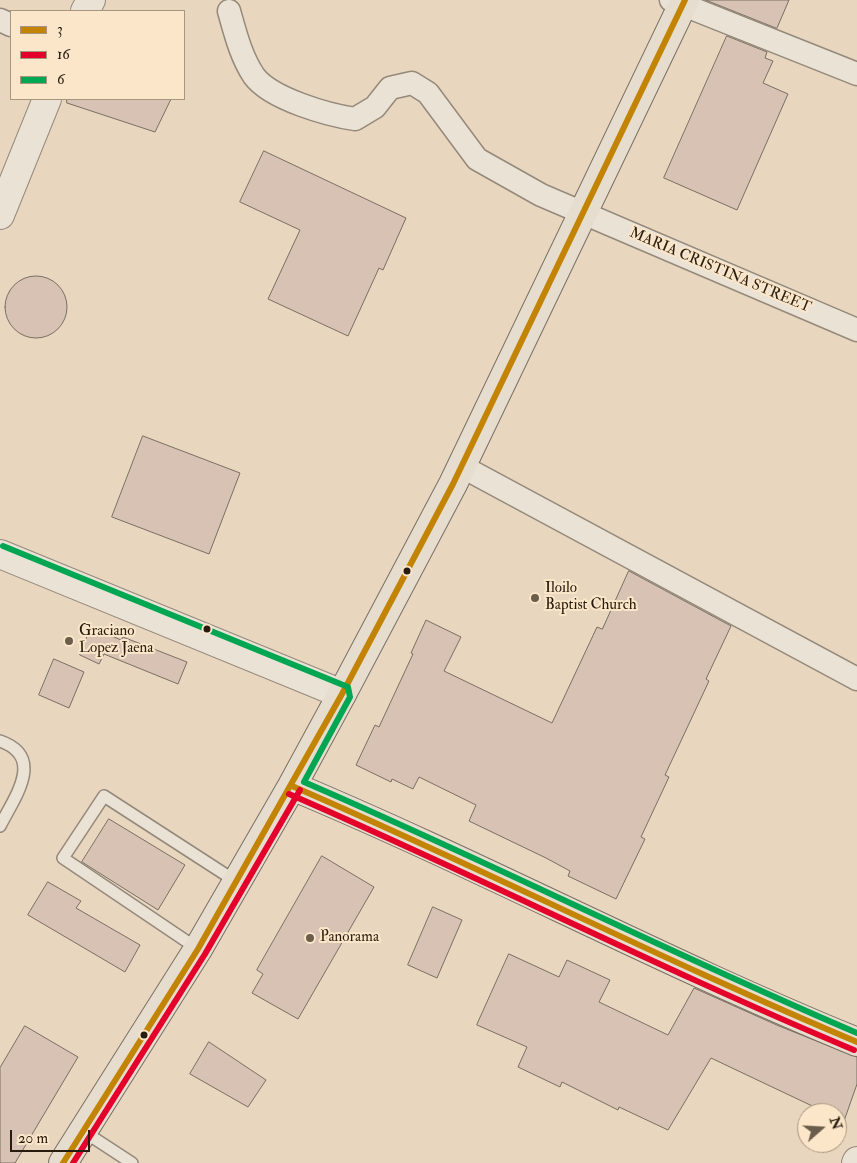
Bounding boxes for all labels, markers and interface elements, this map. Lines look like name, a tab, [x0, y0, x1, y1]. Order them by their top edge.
legend	[10, 10, 185, 100]
text: 3	[57, 20, 63, 39]
text: 16	[57, 45, 70, 64]
text: 6	[57, 70, 65, 89]
street label: MARIA CRISTINA STREET	[626, 224, 814, 318]
unlabelled marker	[402, 566, 412, 576]
place label: Iloilo Baptist Church	[545, 580, 637, 615]
marker: Iloilo Baptist Church	[529, 592, 541, 604]
place label: Graciano Lopez Jaena	[79, 623, 154, 658]
unlabelled marker	[202, 624, 212, 634]
marker: Graciano Lopez Jaena	[63, 635, 75, 647]
place label: Panorama	[320, 929, 379, 947]
marker: Panorama	[304, 932, 316, 944]
unlabelled marker	[139, 1030, 149, 1040]
north arrow	[797, 1103, 847, 1153]
text: N	[826, 1115, 846, 1132]
scale bar	[12, 1120, 92, 1152]
text: 20 m	[18, 1129, 48, 1148]

